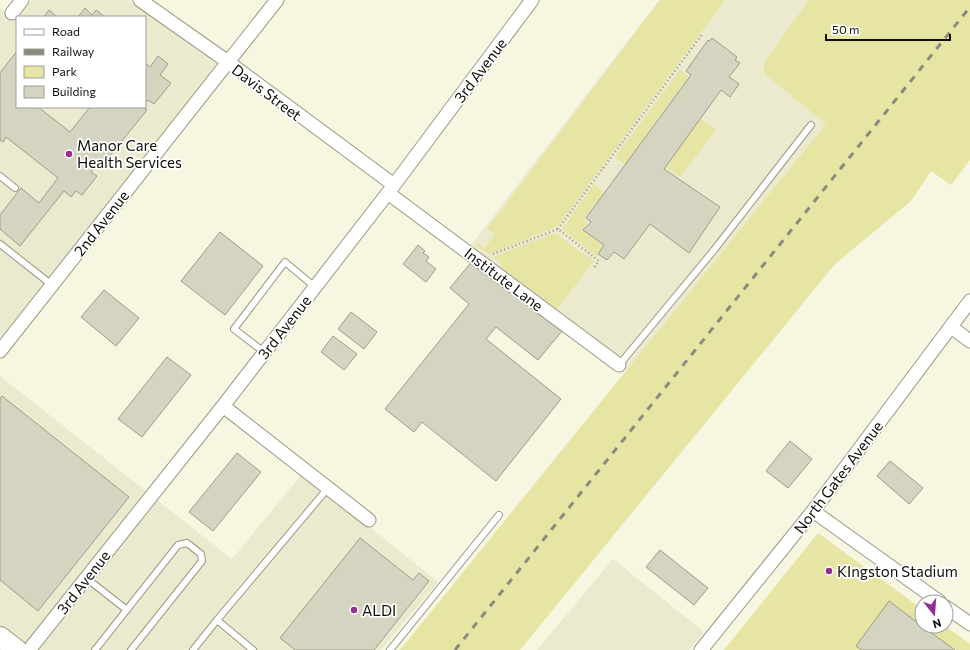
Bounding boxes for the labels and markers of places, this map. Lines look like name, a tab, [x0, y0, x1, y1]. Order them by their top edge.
place label: Manor Care Health Services	[77, 136, 182, 171]
marker: Manor Care Health Services	[64, 149, 74, 159]
place label: KIngston Stadium	[837, 562, 958, 580]
marker: KIngston Stadium	[824, 566, 834, 576]
place label: ALDI	[362, 601, 396, 619]
marker: ALDI	[349, 605, 359, 615]

